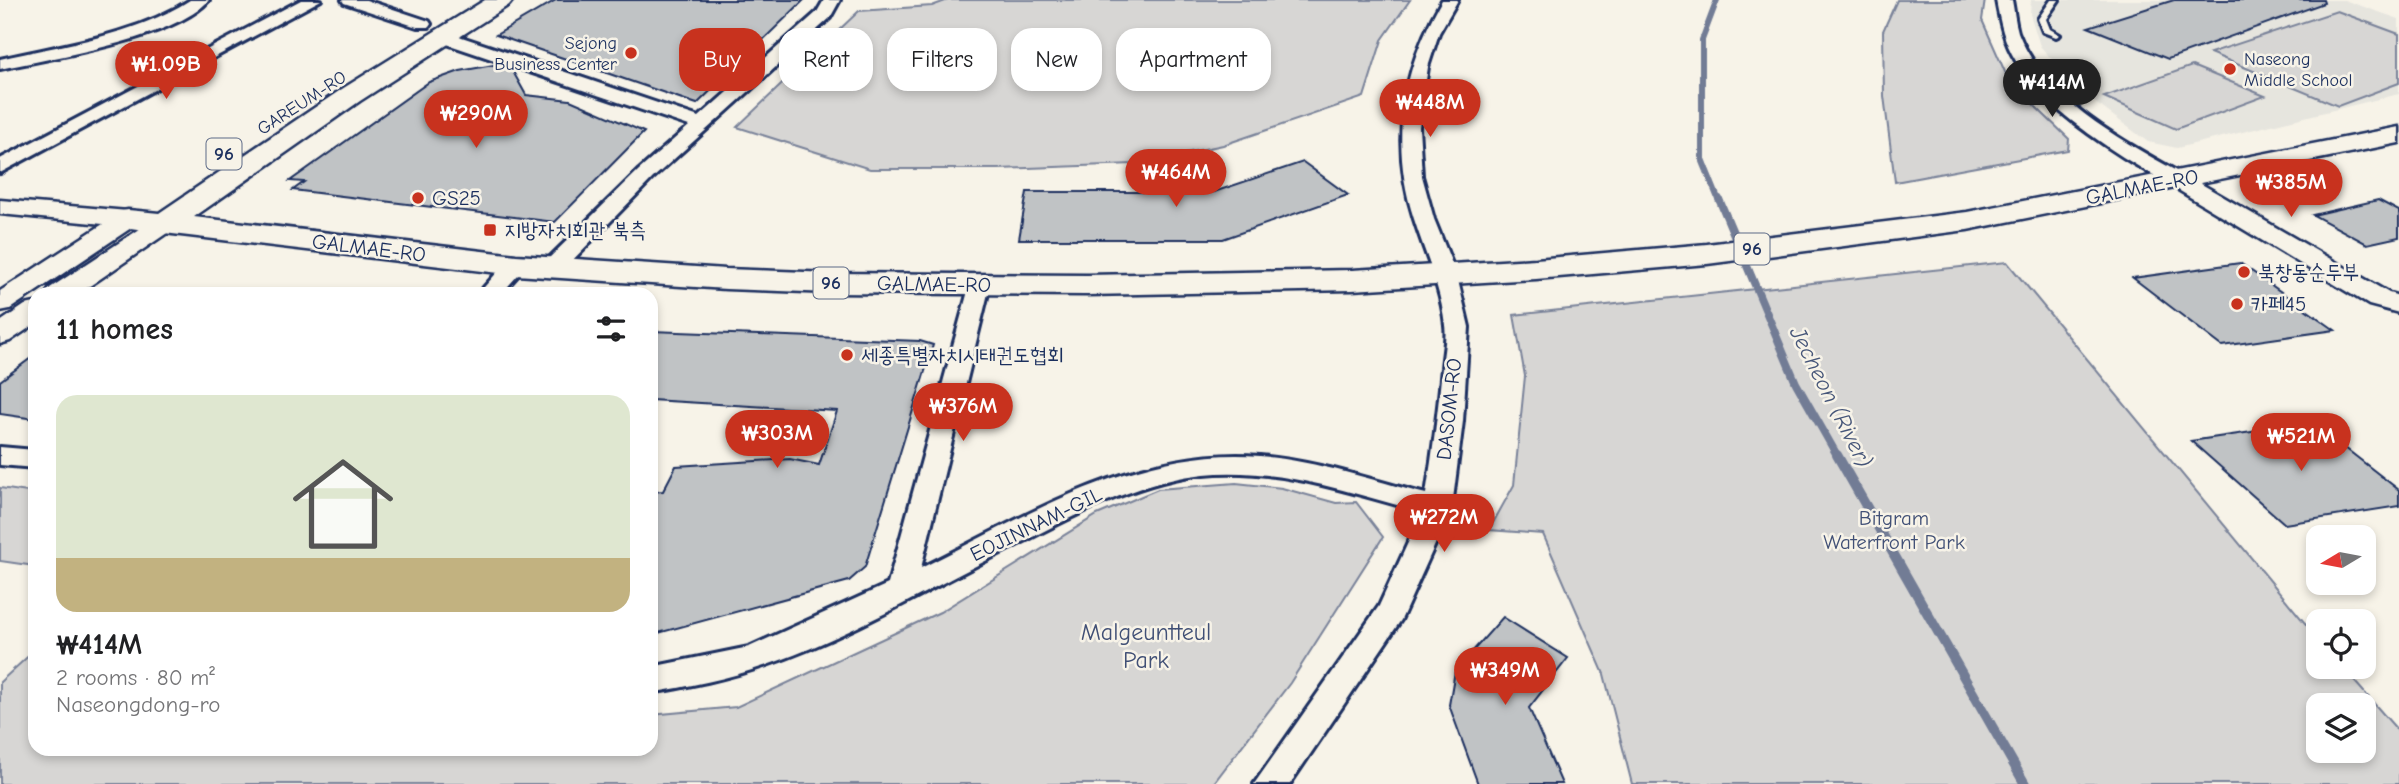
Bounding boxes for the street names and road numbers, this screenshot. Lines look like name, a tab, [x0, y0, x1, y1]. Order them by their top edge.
street label: GAREUM-RO	[254, 66, 350, 140]
road number: 96	[206, 138, 242, 170]
street label: GALMAE-RO	[2084, 164, 2200, 210]
street label: GALMAE-RO	[311, 229, 427, 267]
road number: 96	[1734, 233, 1770, 264]
road number: 96	[814, 268, 848, 298]
street label: GALMAE-RO	[877, 271, 991, 297]
street label: DASOM-RO	[1432, 357, 1466, 461]
street label: EOJINNAM-GIL	[966, 482, 1106, 566]

